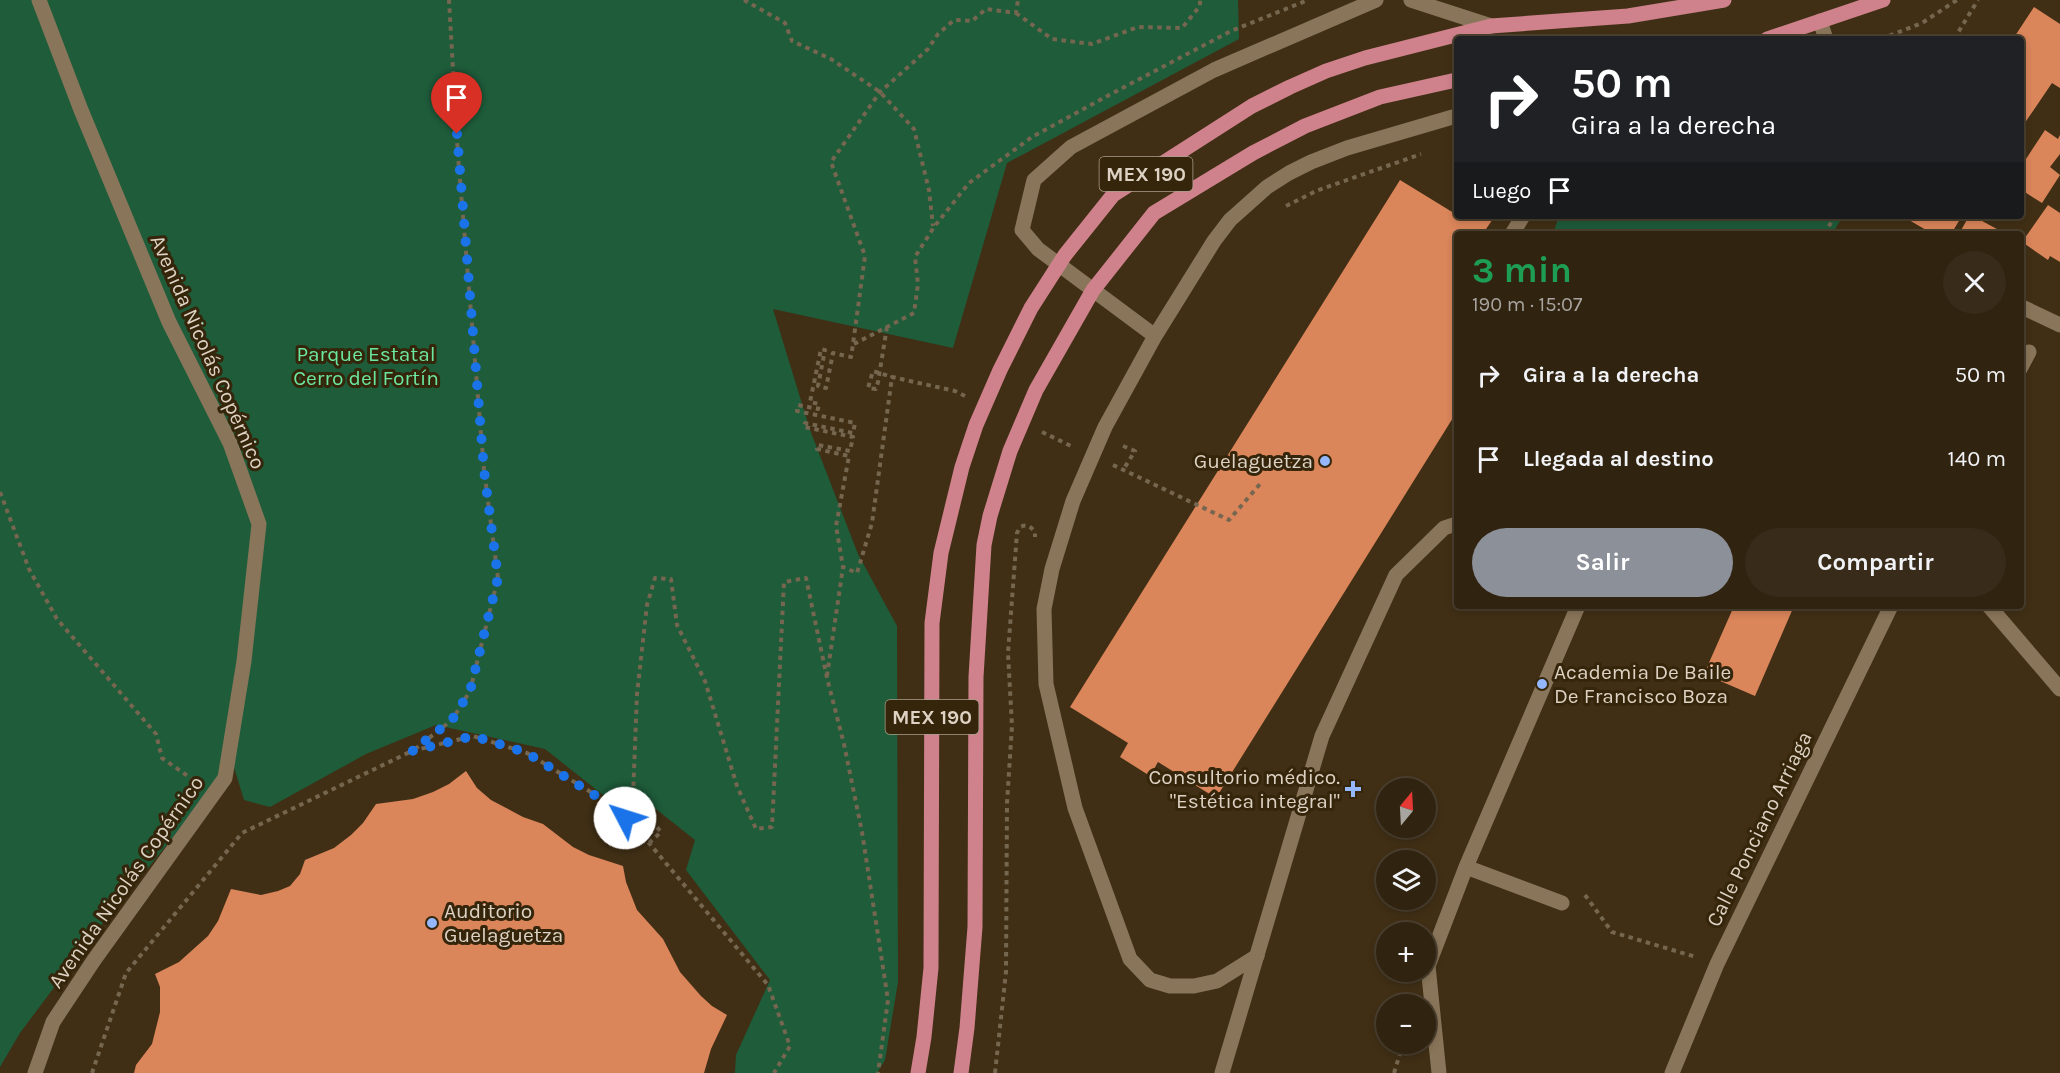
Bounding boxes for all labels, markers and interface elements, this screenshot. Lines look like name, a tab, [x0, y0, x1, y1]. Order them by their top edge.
text: 50 m	[1571, 58, 1673, 108]
icon: right	[1472, 60, 1550, 138]
pin	[431, 72, 482, 134]
icon: arrive	[440, 81, 473, 114]
text: Gira a la derecha	[1571, 109, 1776, 141]
road number: MEX 190	[1100, 157, 1192, 191]
icon: arrive	[1543, 174, 1576, 207]
text: Luego	[1472, 178, 1531, 204]
street label: Avenida Nicolás Copérnico	[145, 231, 271, 473]
text: 3 min	[1472, 249, 1572, 291]
button: close	[1943, 251, 2006, 314]
text: 190 m · 15:07	[1472, 293, 1582, 316]
park label: Parque Estatal Cerro del Fortín	[293, 342, 439, 390]
icon: right	[1472, 359, 1505, 392]
text: Gira a la derecha	[1523, 362, 1699, 388]
text: 50 m	[1955, 362, 2006, 388]
icon: arrive	[1472, 443, 1505, 476]
text: Llegada al destino	[1523, 446, 1714, 472]
text: 140 m	[1948, 446, 2006, 472]
place label: Guelaguetza	[1194, 449, 1313, 473]
marker: Guelaguetza	[1318, 454, 1332, 468]
button: Salir	[1472, 528, 1733, 597]
button: Compartir	[1745, 528, 2006, 597]
place label: Academia De Baile De Francisco Boza	[1554, 660, 1731, 708]
marker: Academia De Baile De Francisco Boza	[1535, 677, 1549, 691]
road number: MEX 190	[886, 700, 978, 734]
street label: Calle Ponciano Arriaga	[1701, 728, 1817, 930]
place label: Consultorio médico. "Estética integral"	[1148, 765, 1340, 813]
street label: Avenida Nicolás Copérnico	[43, 771, 209, 993]
north arrow	[1376, 778, 1436, 838]
map controls	[1376, 778, 1436, 1054]
marker: Consultorio médico. "Estética integral"	[1344, 780, 1362, 798]
position arrow	[593, 786, 657, 850]
button: layers	[1376, 850, 1436, 910]
place label: Auditorio Guelaguetza	[444, 899, 563, 947]
marker: Auditorio Guelaguetza	[425, 916, 439, 930]
button: +	[1376, 922, 1436, 982]
button: −	[1376, 994, 1436, 1054]

